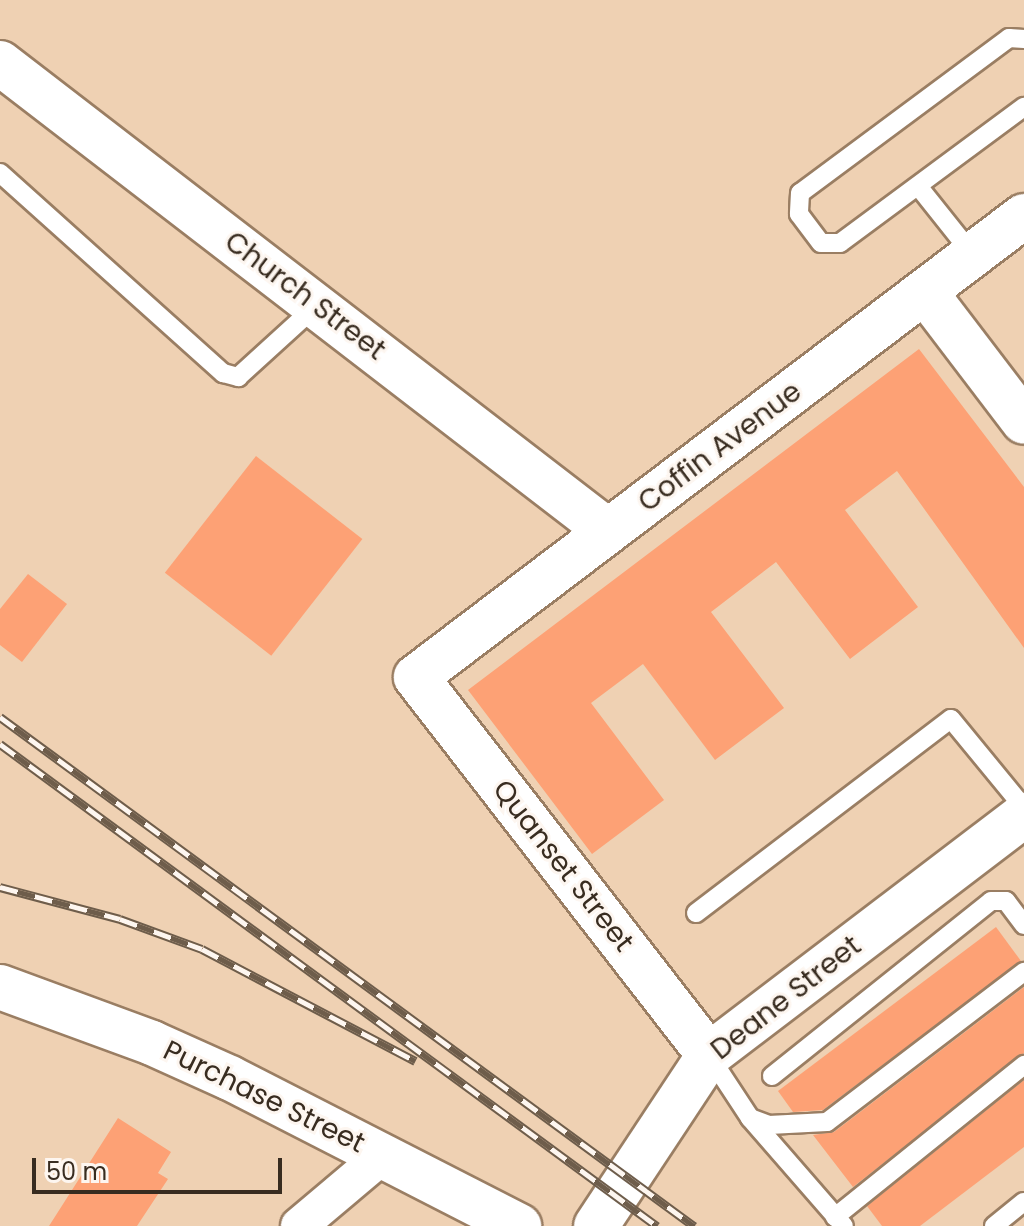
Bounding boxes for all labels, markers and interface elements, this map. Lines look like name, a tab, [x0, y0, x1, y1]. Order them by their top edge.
street label: Church Street	[218, 225, 392, 367]
street label: Coffin Avenue	[632, 375, 808, 519]
street label: Quanset Street	[486, 774, 640, 958]
street label: Deane Street	[704, 929, 868, 1067]
street label: Purchase Street	[158, 1034, 370, 1160]
scale bar	[36, 1142, 286, 1192]
text: 50 m	[46, 1155, 107, 1188]

